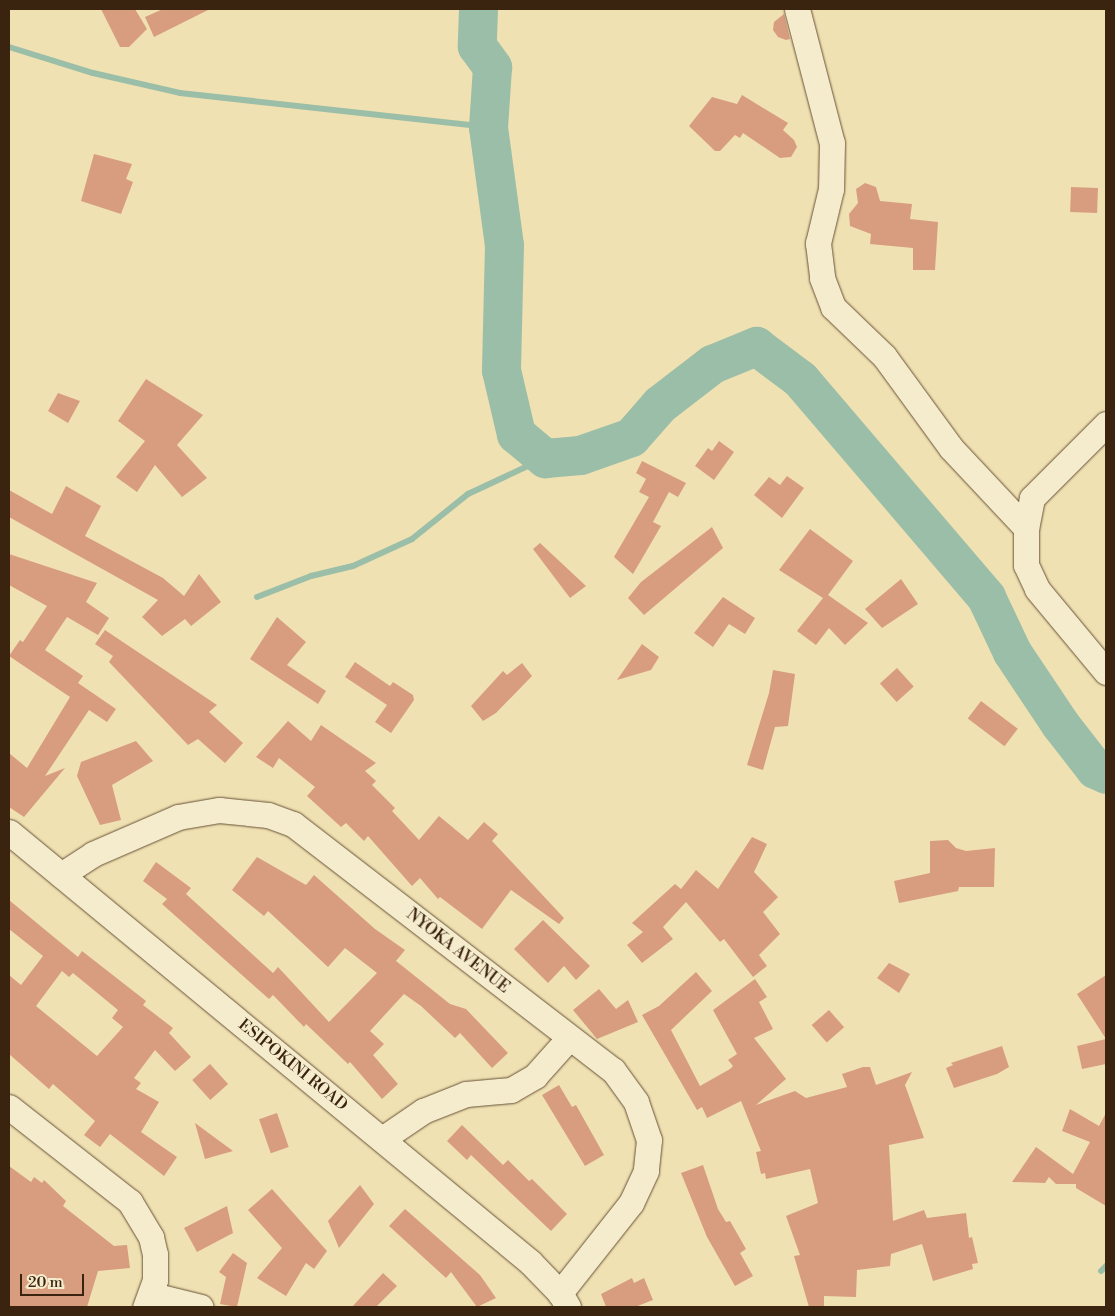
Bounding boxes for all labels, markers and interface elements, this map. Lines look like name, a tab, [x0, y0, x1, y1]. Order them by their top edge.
street label: NYOKA AVENUE	[403, 905, 513, 997]
street label: ESIPOKINI ROAD	[235, 1015, 351, 1115]
scale bar	[22, 1264, 86, 1296]
text: 20 m	[28, 1273, 63, 1292]

